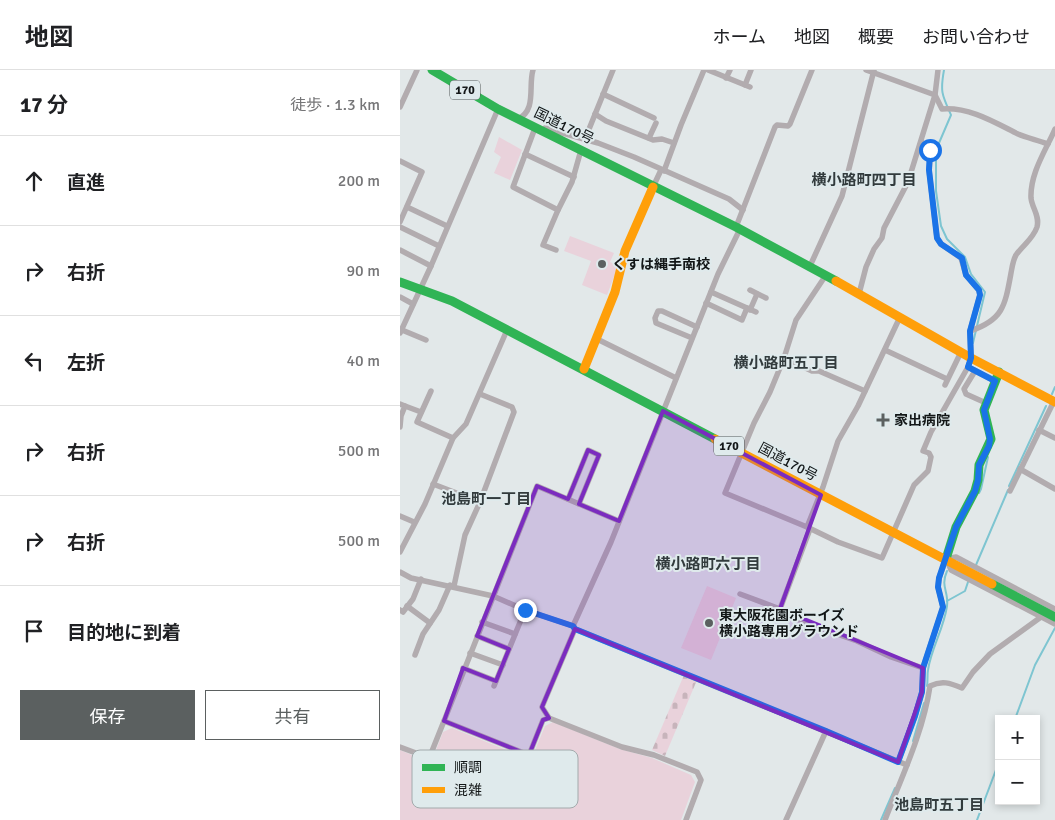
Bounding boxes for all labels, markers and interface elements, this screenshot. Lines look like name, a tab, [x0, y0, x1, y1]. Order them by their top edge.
text: 地図	[25, 22, 73, 52]
text: ホーム	[713, 26, 766, 48]
text: 地図	[794, 26, 830, 48]
text: 概要	[858, 26, 894, 48]
text: お問い合わせ	[922, 26, 1030, 48]
road number: 170	[450, 80, 480, 100]
text: 17 分	[20, 92, 68, 118]
text: 徒歩 · 1.3 km	[290, 95, 380, 115]
street label: 国道170号	[531, 104, 597, 148]
route start	[919, 139, 942, 162]
icon: ahead	[20, 167, 48, 195]
text: 直進	[67, 171, 105, 195]
text: 200 m	[338, 171, 380, 191]
district label: 横小路町四丁目	[811, 171, 917, 189]
place label: くすは縄手南校	[612, 256, 710, 273]
icon: right	[20, 257, 48, 285]
marker: くすは縄手南校	[596, 258, 608, 270]
text: 右折	[67, 261, 105, 285]
text: 90 m	[346, 261, 380, 281]
icon: left	[20, 347, 48, 375]
text: 左折	[67, 351, 105, 375]
text: 40 m	[346, 351, 380, 371]
district label: 横小路町五丁目	[733, 354, 839, 372]
place label: 家出病院	[894, 412, 950, 429]
marker: 家出病院	[876, 413, 890, 427]
road number: 170	[714, 436, 744, 456]
icon: right	[20, 437, 48, 465]
street label: 国道170号	[755, 439, 821, 485]
text: 右折	[67, 441, 105, 465]
text: 500 m	[338, 441, 380, 461]
district label: 池島町一丁目	[441, 490, 531, 508]
icon: right	[20, 527, 48, 555]
text: 右折	[67, 531, 105, 555]
text: 500 m	[338, 531, 380, 551]
district label: 横小路町六丁目	[655, 555, 761, 573]
route end	[514, 599, 537, 622]
place label: 東大阪花園ボーイズ 横小路専用グラウンド	[719, 607, 859, 640]
icon: arrive	[20, 617, 48, 645]
marker: 東大阪花園ボーイズ 横小路専用グラウンド	[703, 617, 715, 629]
text: 目的地に到着	[67, 621, 181, 645]
button: 保存	[20, 690, 195, 740]
button: 共有	[205, 690, 380, 740]
map controls	[995, 715, 1040, 805]
button: +	[995, 715, 1040, 760]
legend	[412, 750, 578, 808]
text: 順調	[454, 759, 482, 776]
button: −	[995, 760, 1040, 805]
text: 混雑	[454, 782, 482, 799]
district label: 池島町五丁目	[894, 796, 984, 814]

